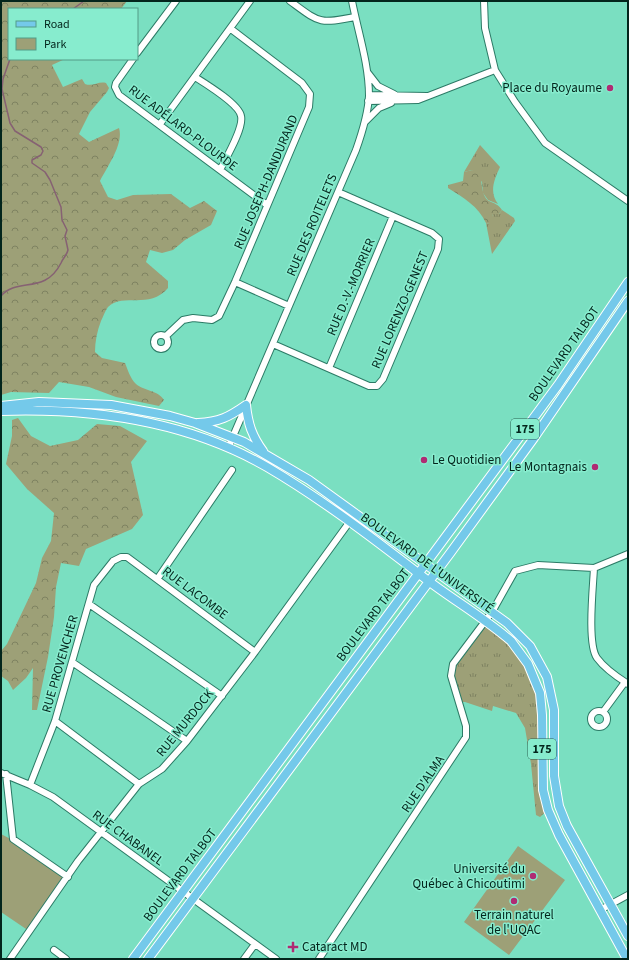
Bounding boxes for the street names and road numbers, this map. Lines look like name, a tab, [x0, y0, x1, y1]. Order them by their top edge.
street label: RUE ADÉLARD-PLOURDE	[125, 81, 241, 175]
street label: RUE JOSEPH-DANDURAND	[230, 112, 302, 252]
street label: RUE DES ROITELETS	[282, 171, 342, 279]
street label: RUE D.-V.-MORRIER	[322, 235, 380, 338]
street label: RUE LORENZO-GENEST	[367, 249, 433, 371]
street label: BOULEVARD TALBOT	[524, 303, 604, 405]
road number: 175	[511, 419, 539, 439]
street label: BOULEVARD DE L'UNIVERSITÉ	[357, 509, 497, 618]
street label: RUE LACOMBE	[158, 562, 232, 624]
street label: BOULEVARD TALBOT	[332, 565, 414, 665]
street label: RUE PROVENCHER	[37, 613, 83, 715]
street label: RUE MURDOCK	[152, 685, 218, 761]
road number: 175	[528, 739, 556, 759]
street label: RUE D'ALMA	[397, 751, 449, 816]
street label: RUE CHABANEL	[89, 806, 167, 870]
street label: BOULEVARD TALBOT	[139, 825, 221, 925]

